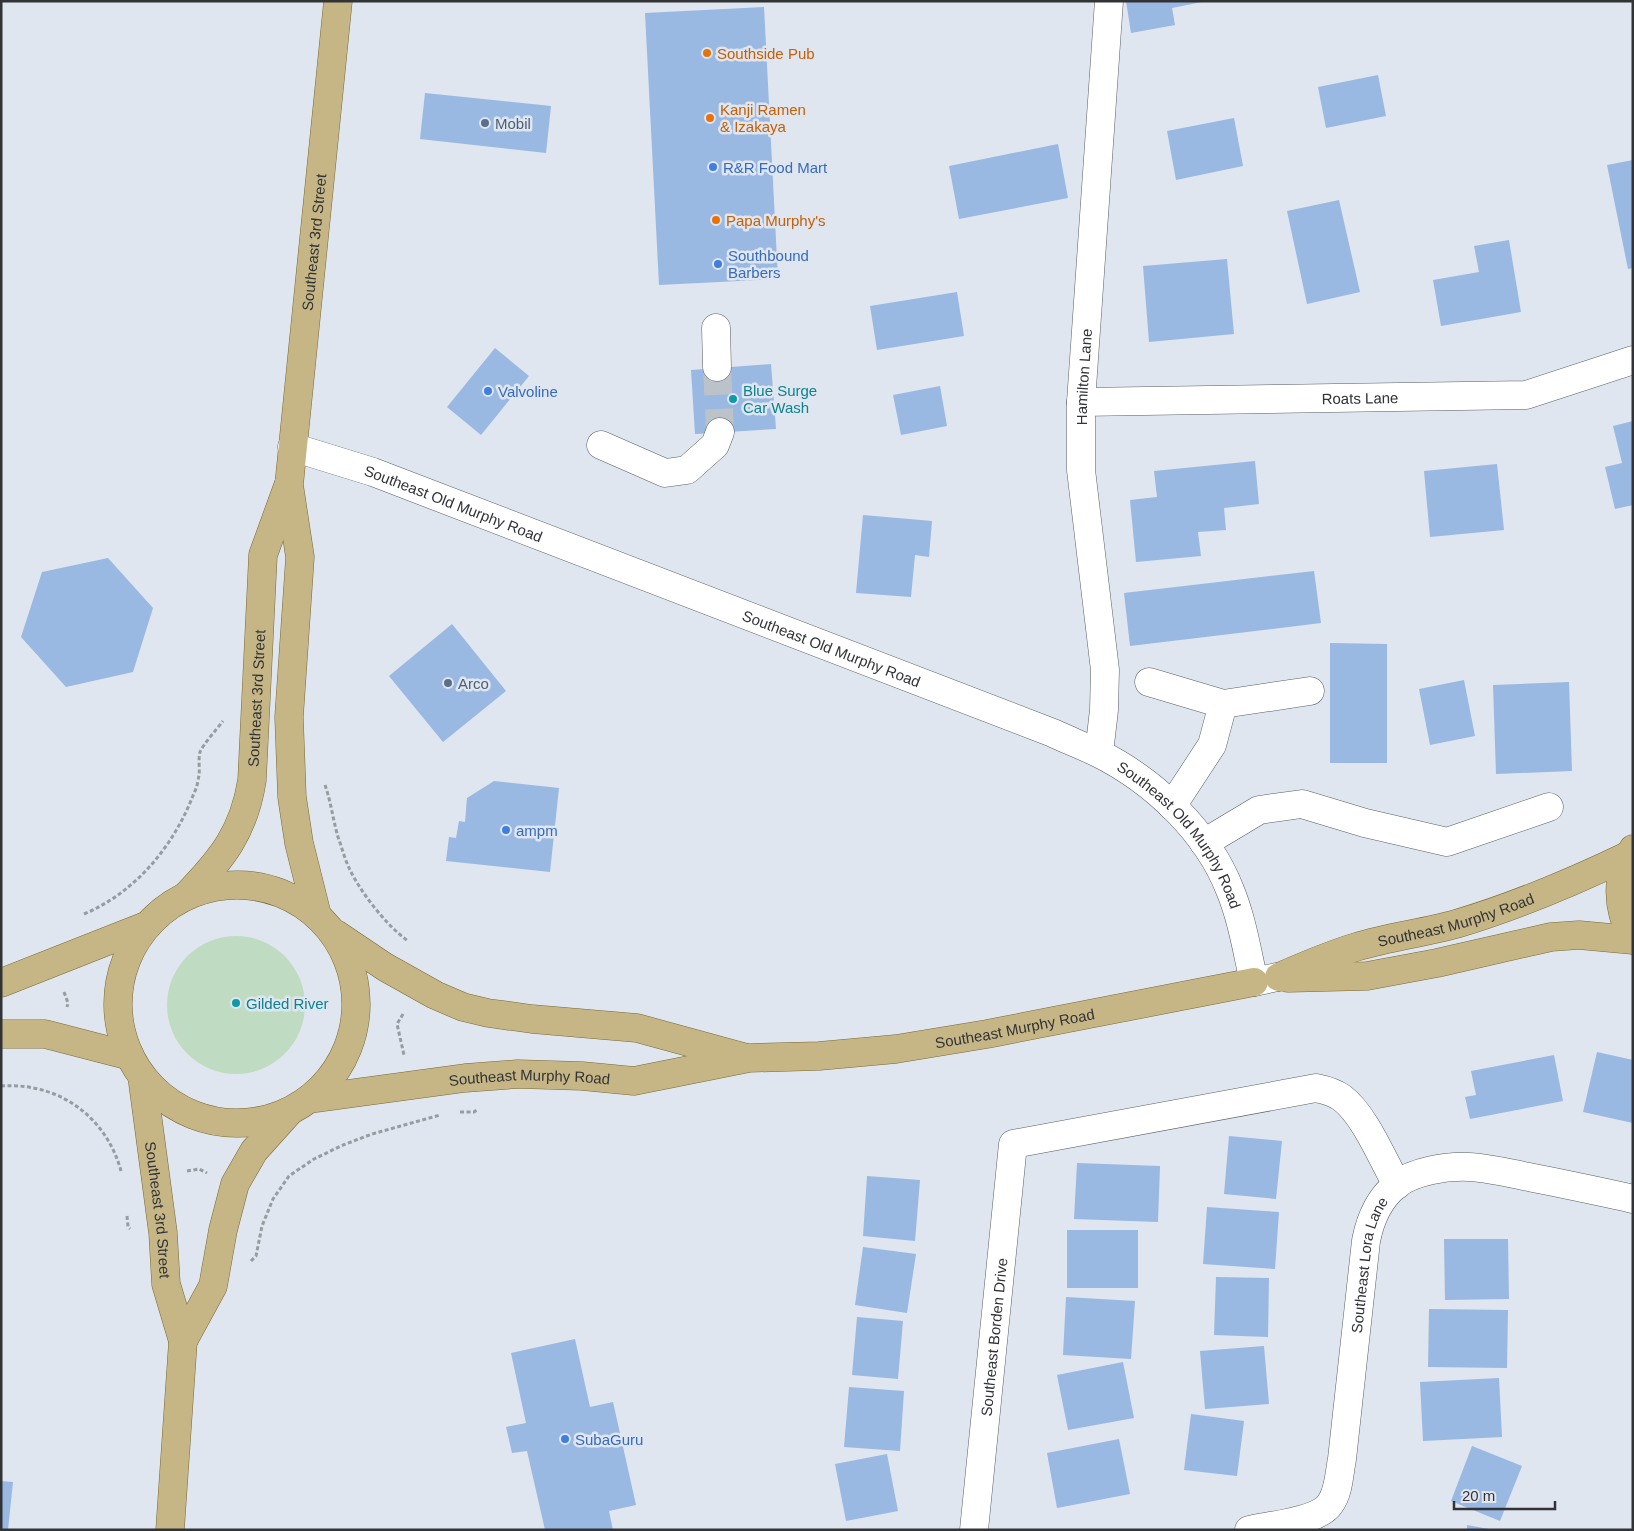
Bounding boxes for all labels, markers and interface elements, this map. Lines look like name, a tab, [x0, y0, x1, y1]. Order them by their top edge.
place label: Southside Pub	[717, 45, 815, 62]
marker: Southside Pub	[701, 47, 713, 59]
place label: Kanji Ramen & Izakaya	[720, 101, 806, 135]
marker: Kanji Ramen & Izakaya	[704, 112, 716, 124]
place label: Mobil	[495, 115, 531, 132]
marker: Mobil	[479, 117, 491, 129]
place label: R&R Food Mart	[723, 159, 828, 176]
marker: R&R Food Mart	[707, 161, 719, 173]
street label: Southeast 3rd Street	[298, 172, 329, 312]
place label: Papa Murphy's	[726, 212, 826, 229]
marker: Papa Murphy's	[710, 214, 722, 226]
place label: Southbound Barbers	[728, 247, 809, 281]
marker: Southbound Barbers	[712, 258, 724, 270]
street label: Hamilton Lane	[1072, 328, 1095, 425]
place label: Blue Surge Car Wash	[743, 382, 817, 416]
place label: Valvoline	[498, 383, 558, 400]
marker: Valvoline	[482, 385, 494, 397]
street label: Roats Lane	[1321, 389, 1398, 407]
marker: Blue Surge Car Wash	[727, 393, 739, 405]
street label: Southeast Old Murphy Road	[362, 461, 545, 545]
street label: Southeast Old Murphy Road	[740, 606, 923, 690]
street label: Southeast 3rd Street	[244, 628, 268, 767]
place label: Arco	[458, 675, 489, 692]
marker: Arco	[442, 677, 454, 689]
street label: Southeast Old Murphy Road	[1114, 757, 1245, 911]
place label: ampm	[516, 822, 558, 839]
marker: ampm	[500, 824, 512, 836]
street label: Southeast Murphy Road	[1376, 889, 1536, 949]
place label: Gilded River	[246, 995, 329, 1012]
marker: Gilded River	[230, 997, 242, 1009]
street label: Southeast Murphy Road	[934, 1005, 1096, 1051]
street label: Southeast Murphy Road	[448, 1065, 611, 1089]
street label: Southeast 3rd Street	[142, 1140, 174, 1280]
street label: Southeast Lora Lane	[1347, 1193, 1391, 1334]
street label: Southeast Borden Drive	[977, 1257, 1010, 1417]
place label: SubaGuru	[575, 1431, 643, 1448]
marker: SubaGuru	[559, 1433, 571, 1445]
scale bar	[1454, 1478, 1555, 1510]
text: 20 m	[1462, 1487, 1495, 1504]

